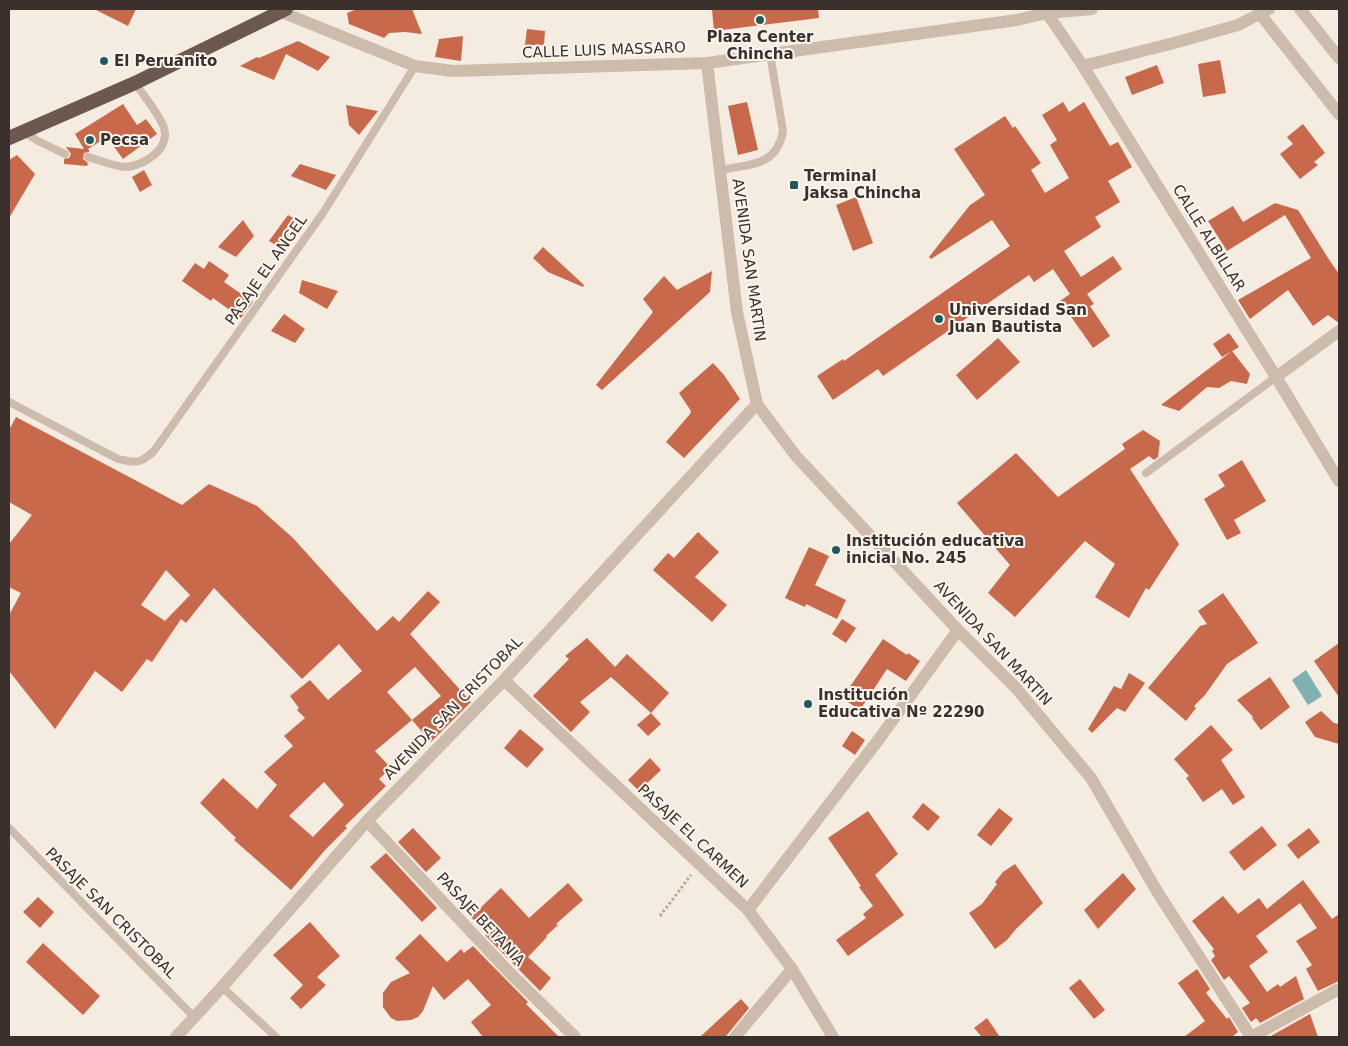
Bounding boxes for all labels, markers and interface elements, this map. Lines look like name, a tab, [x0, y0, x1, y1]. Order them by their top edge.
marker: Plaza Center Chincha	[754, 14, 766, 26]
place label: Plaza Center Chincha	[707, 28, 814, 63]
street label: CALLE LUIS MASSARO	[522, 38, 686, 62]
place label: El Peruanito	[114, 52, 217, 70]
marker: El Peruanito	[98, 55, 110, 67]
place label: Pecsa	[100, 131, 149, 149]
marker: Pecsa	[84, 134, 96, 146]
place label: Terminal Jaksa Chincha	[803, 167, 921, 202]
street label: AVENIDA SAN MARTIN	[729, 177, 769, 343]
marker: Terminal Jaksa Chincha	[788, 179, 800, 191]
street label: CALLE ALBILLAR	[1169, 181, 1249, 295]
street label: PASAJE EL ANGEL	[221, 211, 311, 329]
place label: Universidad San Juan Bautista	[948, 301, 1087, 336]
marker: Universidad San Juan Bautista	[933, 313, 945, 325]
place label: Institución educativa inicial No. 245	[846, 532, 1024, 567]
marker: Institución educativa inicial No. 245	[830, 544, 842, 556]
street label: AVENIDA SAN MARTIN	[930, 577, 1056, 709]
street label: AVENIDA SAN CRISTOBAL	[380, 632, 527, 783]
place label: Institución Educativa Nº 22290	[818, 686, 985, 721]
marker: Institución Educativa Nº 22290	[802, 698, 814, 710]
street label: PASAJE EL CARMEN	[634, 780, 752, 892]
street label: PASAJE SAN CRISTOBAL	[42, 844, 181, 983]
street label: PASAJE BETANIA	[433, 869, 529, 970]

